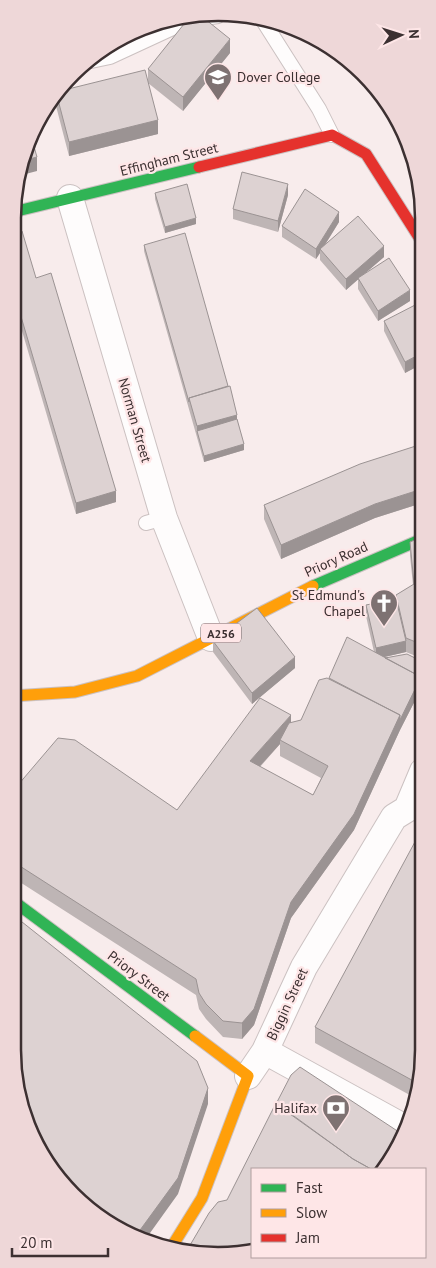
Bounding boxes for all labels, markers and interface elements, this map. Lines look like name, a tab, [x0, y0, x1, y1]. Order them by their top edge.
north arrow	[376, 10, 426, 60]
text: N	[405, 29, 423, 39]
school or university icon: Dover College	[203, 62, 233, 101]
place label: Dover College	[237, 68, 320, 86]
street label: Effingham Street	[118, 138, 220, 180]
street label: Norman Street	[114, 376, 156, 465]
street label: Priory Road	[302, 537, 370, 581]
place label: St Edmund's Chapel	[292, 586, 365, 620]
church icon: St Edmund's Chapel	[369, 588, 399, 627]
road number: A256	[201, 624, 241, 642]
street label: Priory Street	[104, 947, 174, 1005]
street label: Biggin Street	[262, 965, 312, 1043]
bank icon: Halifax	[321, 1093, 351, 1132]
place label: Halifax	[274, 1099, 317, 1117]
legend	[251, 1168, 426, 1258]
text: Fast	[296, 1178, 323, 1197]
text: Slow	[296, 1203, 327, 1222]
scale bar	[12, 1226, 109, 1258]
text: Jam	[295, 1228, 320, 1247]
text: 20 m	[20, 1233, 53, 1252]

